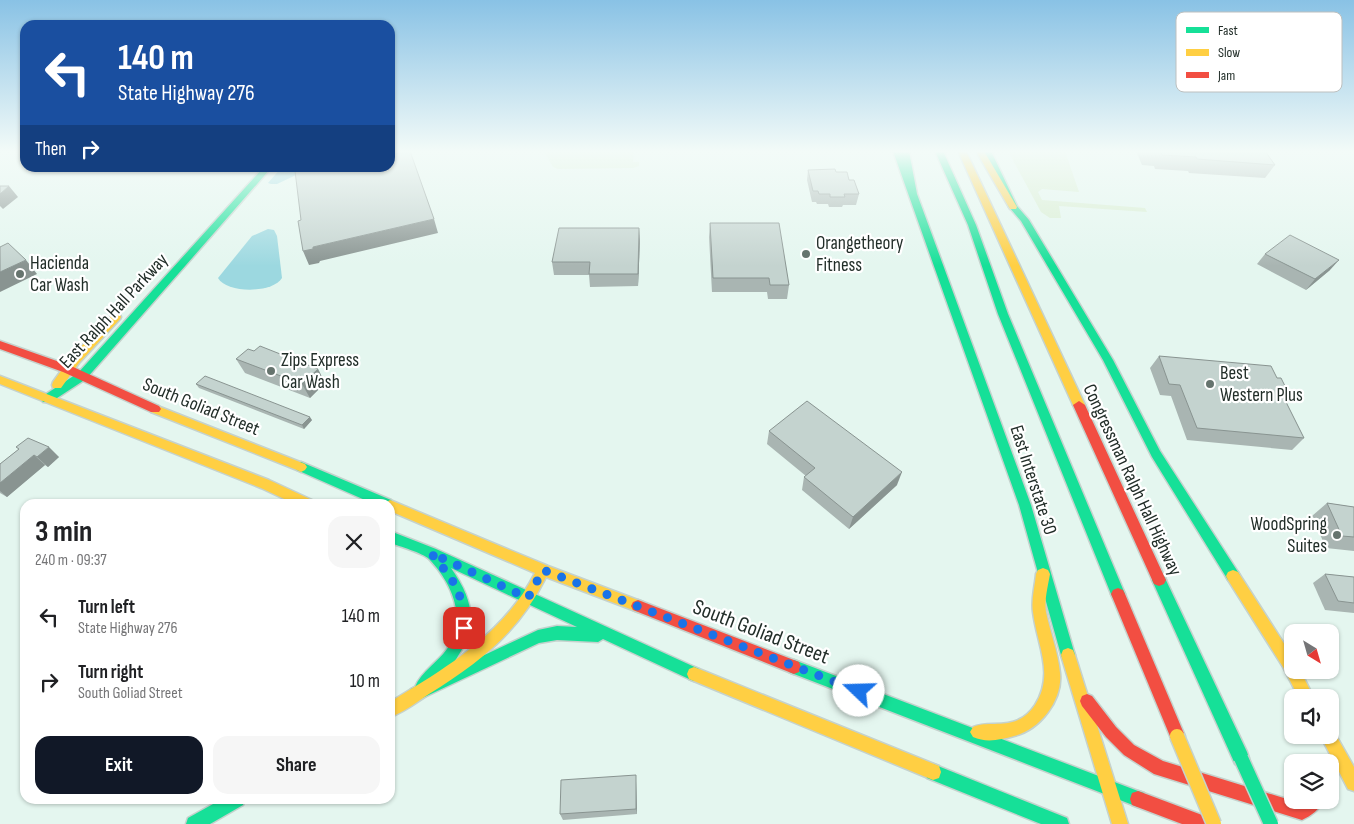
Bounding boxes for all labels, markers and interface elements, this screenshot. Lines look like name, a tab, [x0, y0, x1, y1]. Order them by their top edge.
legend	[1176, 12, 1342, 92]
text: Fast	[1218, 22, 1238, 39]
text: 140 m	[118, 37, 194, 80]
icon: left	[35, 40, 100, 105]
text: Slow	[1218, 44, 1240, 61]
text: Jam	[1217, 67, 1235, 84]
text: State Highway 276	[118, 80, 255, 107]
icon: right	[76, 135, 104, 163]
text: Then	[35, 138, 66, 161]
place label: Orangetheory Fitness	[816, 232, 904, 277]
street label: East Ralph Hall Parkway	[55, 248, 174, 373]
marker: Orangetheory Fitness	[800, 248, 812, 260]
place label: Hacienda Car Wash	[30, 252, 89, 297]
marker: Hacienda Car Wash	[14, 268, 26, 280]
place label: Zips Express Car Wash	[281, 349, 359, 394]
place label: Best Western Plus	[1220, 362, 1303, 407]
marker: Zips Express Car Wash	[265, 365, 277, 377]
street label: South Goliad Street	[139, 373, 263, 441]
marker: Best Western Plus	[1204, 378, 1216, 390]
street label: Congressman Ralph Hall Highway	[1077, 381, 1187, 580]
street label: East Interstate 30	[1005, 422, 1061, 538]
place label: WoodSpring Suites	[1251, 513, 1327, 558]
text: 3 min	[35, 514, 92, 550]
button: close	[328, 516, 380, 568]
marker: WoodSpring Suites	[1331, 529, 1343, 541]
text: 240 m · 09:37	[35, 551, 107, 570]
street label: South Goliad Street	[689, 594, 833, 670]
text: Turn left	[78, 596, 135, 619]
icon: left	[35, 603, 63, 631]
text: 140 m	[342, 605, 380, 628]
pin	[443, 607, 485, 649]
icon: arrive	[450, 614, 478, 642]
text: State Highway 276	[78, 619, 177, 638]
north arrow	[1284, 624, 1339, 679]
map controls	[1284, 624, 1339, 809]
text: Turn right	[78, 661, 143, 684]
position arrow	[832, 664, 884, 716]
icon: right	[35, 668, 63, 696]
text: 10 m	[350, 670, 380, 693]
text: South Goliad Street	[78, 684, 183, 703]
button: sound	[1284, 689, 1339, 744]
button: Exit	[35, 736, 203, 794]
button: Share	[213, 736, 380, 794]
button: layers	[1284, 754, 1339, 809]

